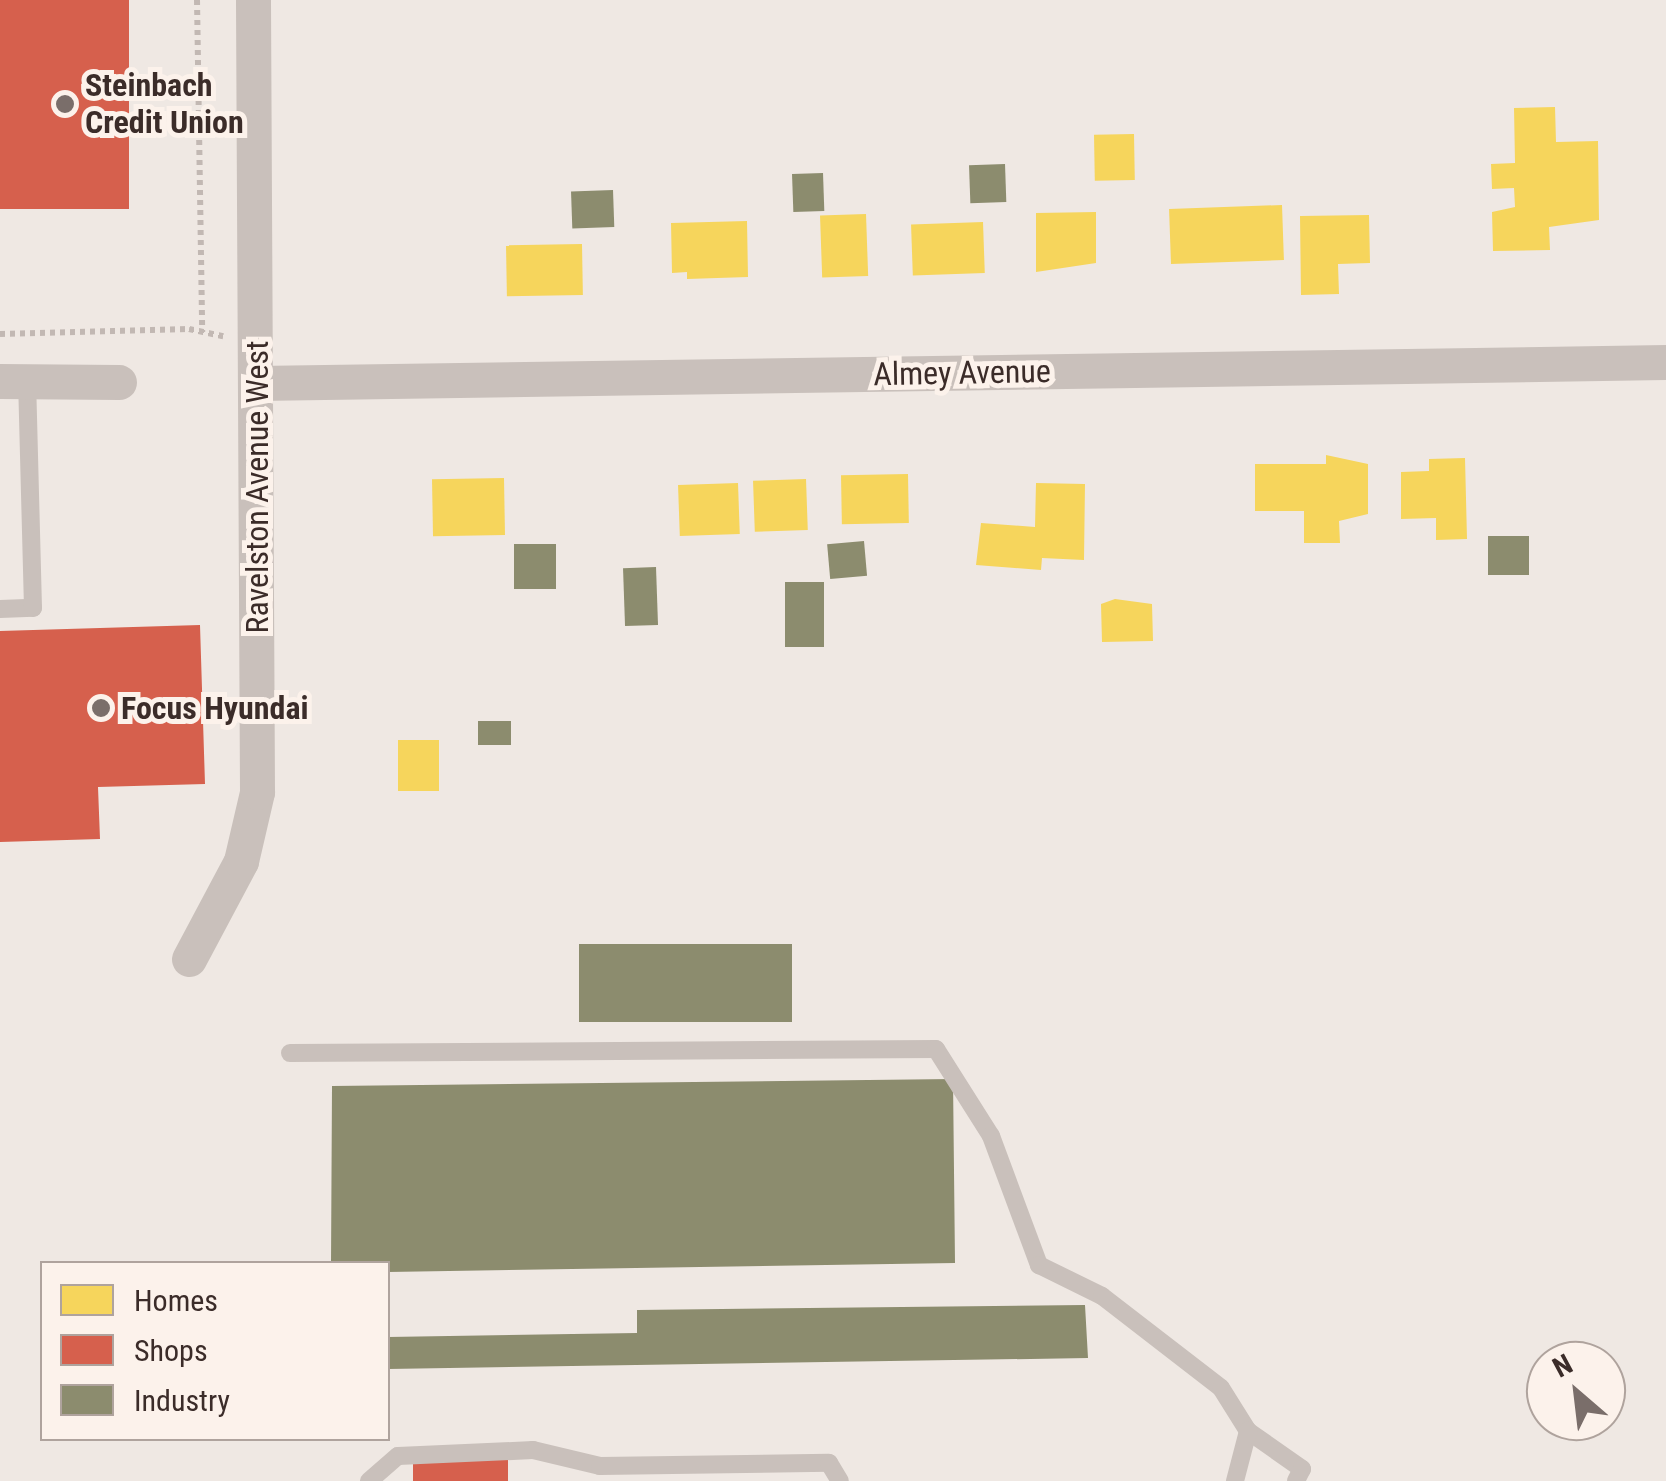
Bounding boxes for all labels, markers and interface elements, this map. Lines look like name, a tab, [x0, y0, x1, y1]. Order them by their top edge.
place label: Steinbach Credit Union	[85, 67, 244, 142]
marker: Steinbach Credit Union	[54, 93, 76, 115]
street label: Ravelston Avenue West	[238, 341, 276, 633]
street label: Almey Avenue	[873, 352, 1051, 394]
place label: Focus Hyundai	[121, 689, 309, 727]
marker: Focus Hyundai	[90, 697, 112, 719]
legend	[40, 1261, 390, 1441]
text: Homes	[134, 1283, 218, 1318]
text: Shops	[134, 1333, 208, 1368]
north arrow	[1526, 1341, 1626, 1441]
text: N	[1547, 1347, 1578, 1384]
text: Industry	[134, 1383, 230, 1418]

